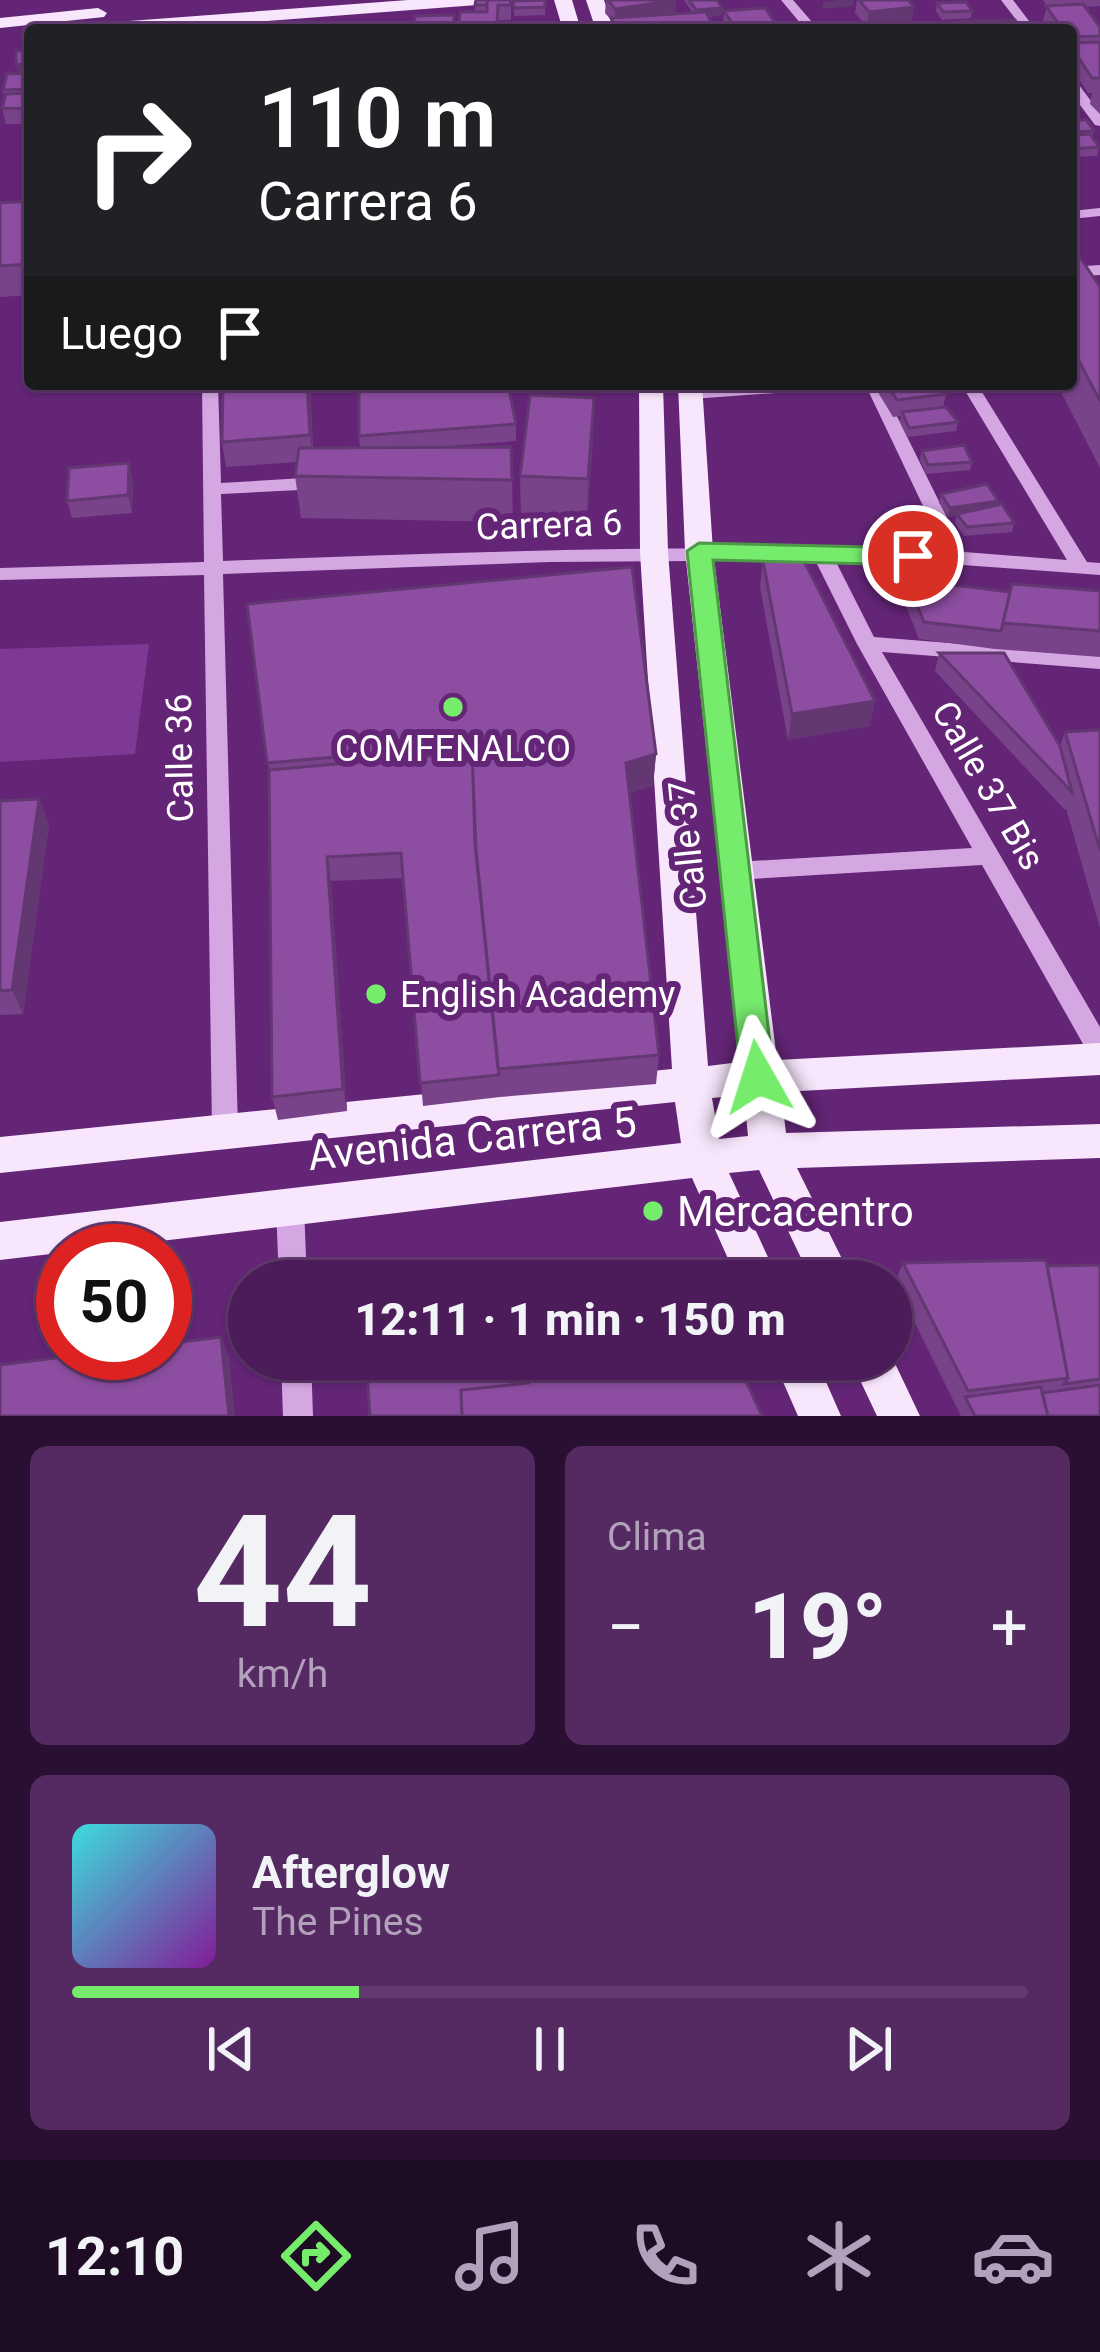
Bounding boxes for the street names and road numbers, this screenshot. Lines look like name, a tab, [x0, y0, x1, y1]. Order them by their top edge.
street label: Carrera 6	[475, 501, 623, 549]
street label: Calle 36	[158, 693, 202, 823]
street label: Calle 37 Bis	[923, 694, 1053, 877]
street label: Calle 37	[660, 779, 716, 911]
street label: Avenida Carrera 5	[305, 1097, 639, 1180]

